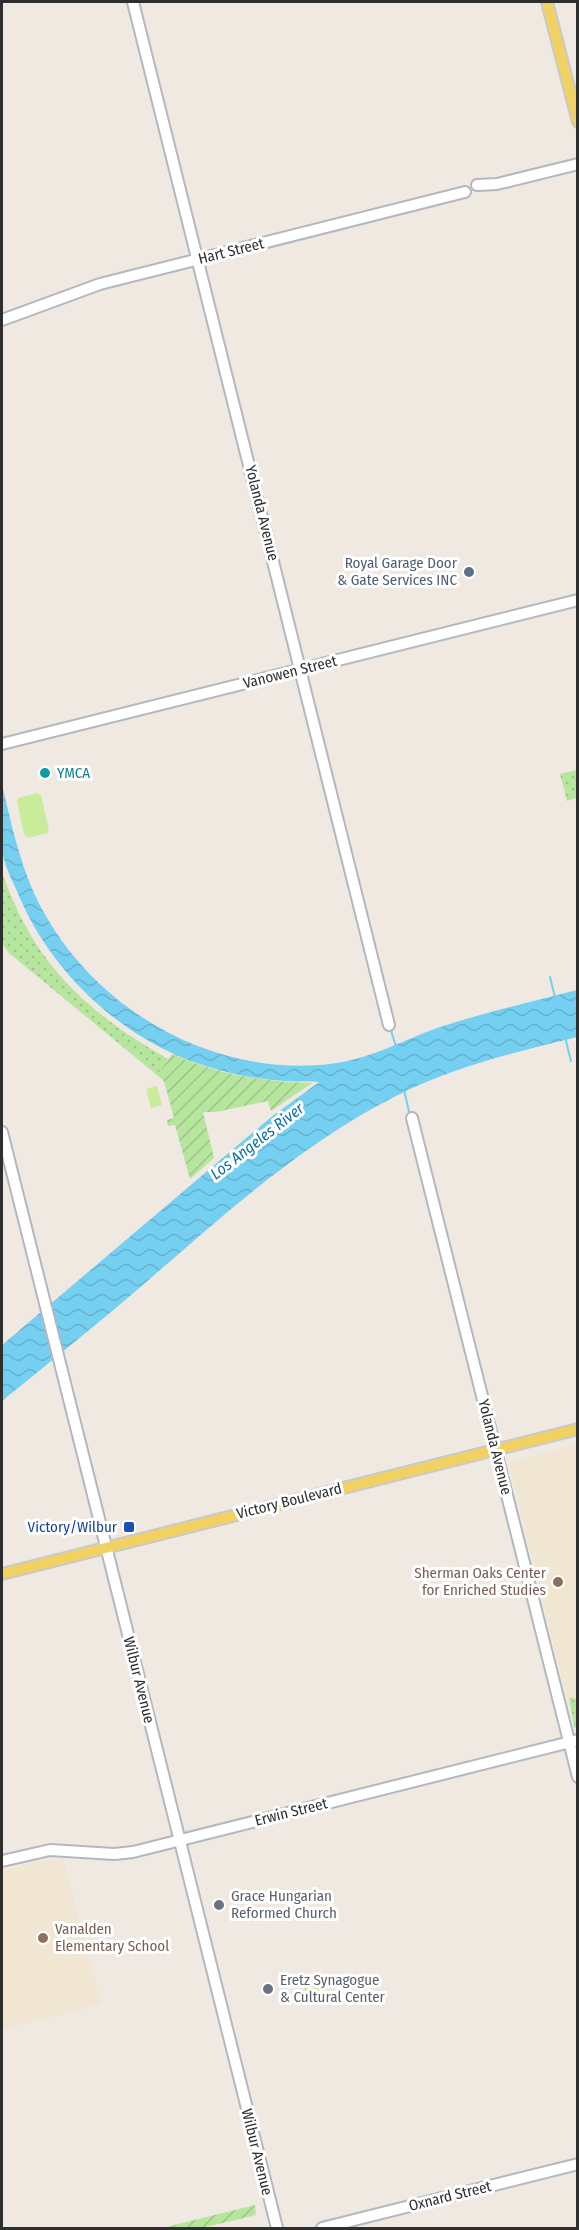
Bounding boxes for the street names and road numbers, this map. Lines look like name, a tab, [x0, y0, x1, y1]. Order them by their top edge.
street label: Hart Street	[196, 234, 266, 268]
street label: Yolanda Avenue	[241, 463, 283, 563]
street label: Vanowen Street	[241, 652, 339, 692]
street label: Yolanda Avenue	[474, 1397, 516, 1497]
street label: Victory Boulevard	[235, 1479, 343, 1523]
street label: Wilbur Avenue	[120, 1635, 158, 1725]
street label: Erwin Street	[253, 1794, 329, 1830]
street label: Wilbur Avenue	[238, 2107, 276, 2197]
street label: Oxnard Street	[407, 2177, 493, 2215]

